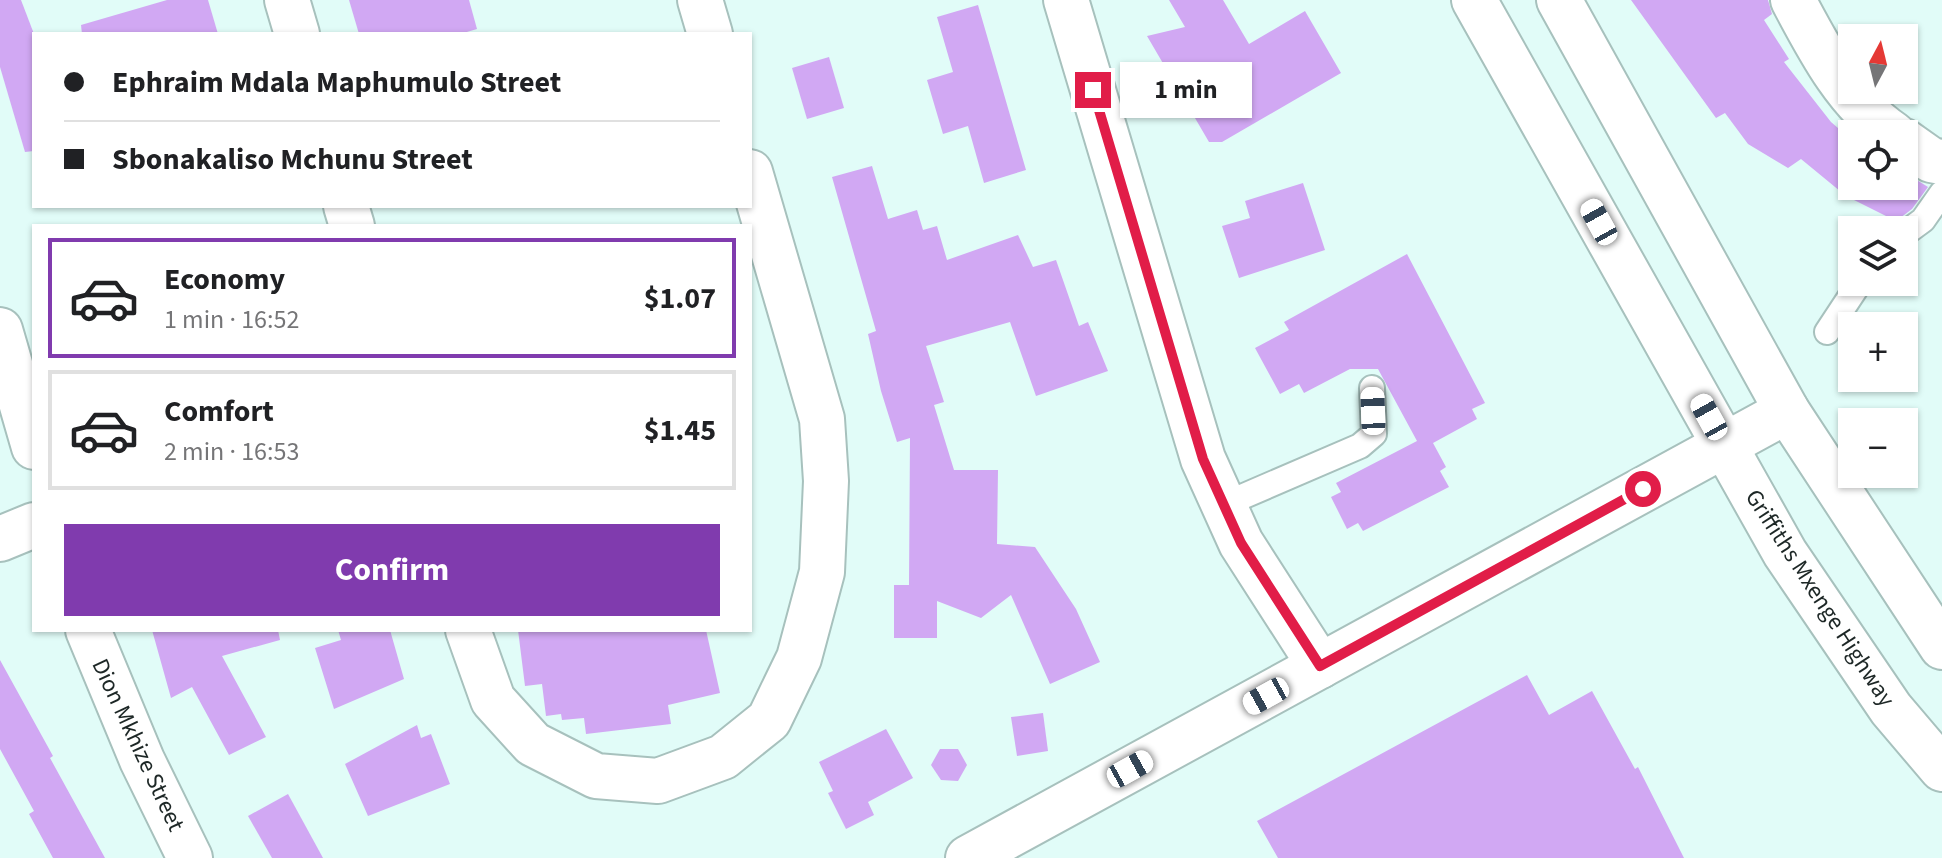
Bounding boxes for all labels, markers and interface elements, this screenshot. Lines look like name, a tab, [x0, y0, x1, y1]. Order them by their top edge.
north arrow	[1838, 24, 1918, 104]
map controls	[1838, 24, 1918, 488]
text: Ephraim Mdala Maphumulo Street	[112, 61, 561, 104]
callout: 1 min	[1121, 62, 1253, 118]
text: 1 min	[1154, 71, 1218, 108]
route end	[1075, 72, 1111, 108]
button: locate	[1838, 120, 1918, 200]
text: Sbonakaliso Mchunu Street	[112, 138, 473, 181]
car	[1577, 195, 1621, 249]
button: layers	[1838, 216, 1918, 296]
text: Economy	[164, 258, 285, 301]
icon: car	[68, 262, 140, 334]
text: $1.07	[644, 277, 716, 320]
text: 1 min · 16:52	[164, 301, 299, 338]
button: +	[1838, 312, 1918, 392]
car	[1360, 387, 1386, 435]
text: Comfort	[164, 390, 274, 433]
car	[1687, 390, 1731, 444]
icon: car	[68, 394, 140, 466]
button: −	[1838, 408, 1918, 488]
text: $1.45	[644, 409, 716, 452]
text: 2 min · 16:53	[164, 433, 299, 470]
route start	[1625, 471, 1661, 507]
street label: Griffiths Mxenge Highway	[1736, 482, 1904, 714]
button: Confirm	[64, 524, 720, 616]
street label: Dion Mkhize Street	[83, 653, 193, 837]
car	[1239, 674, 1293, 718]
car	[1103, 747, 1157, 791]

